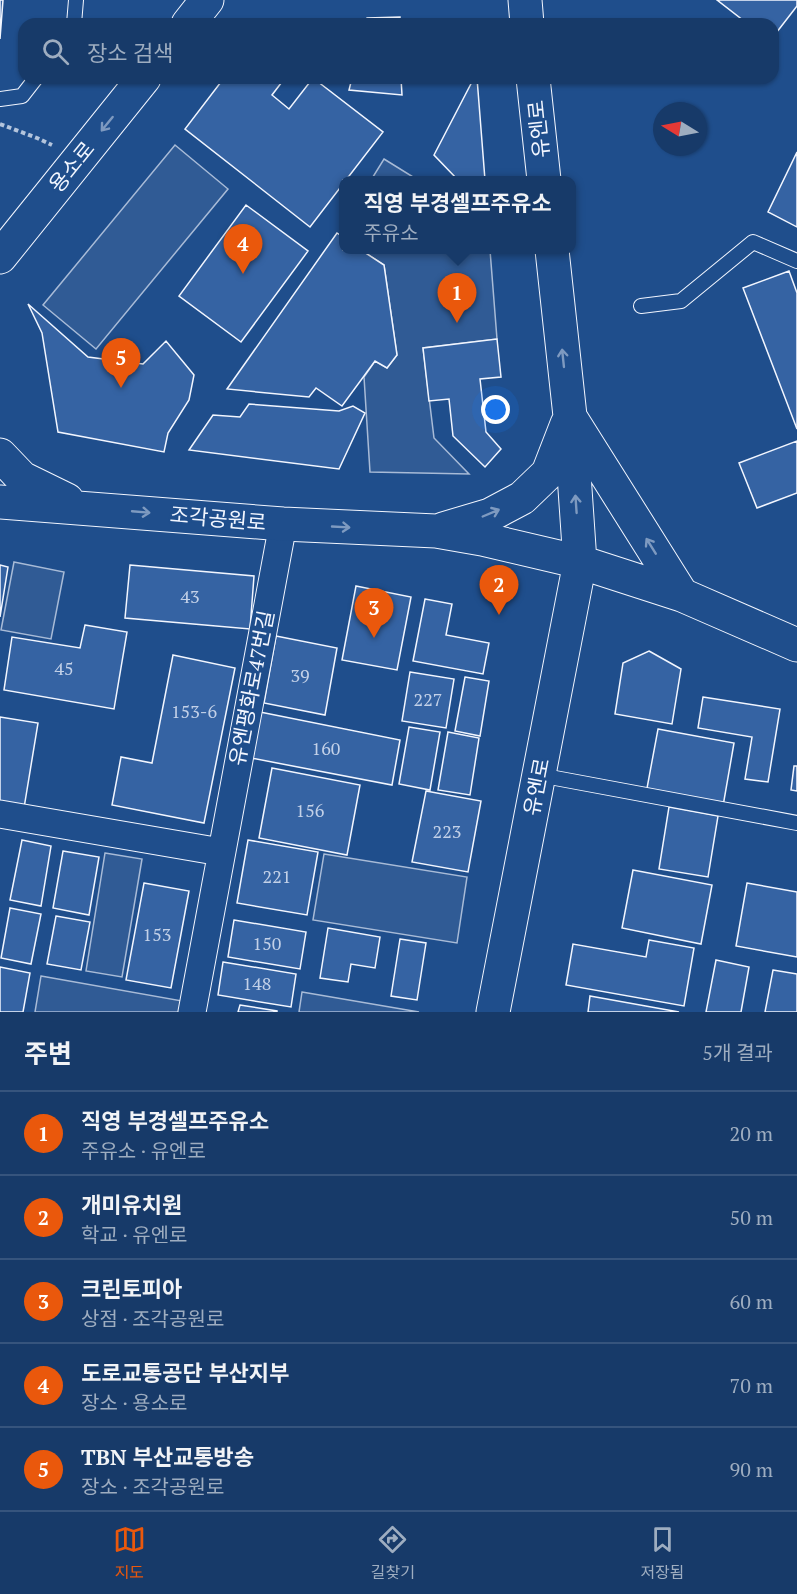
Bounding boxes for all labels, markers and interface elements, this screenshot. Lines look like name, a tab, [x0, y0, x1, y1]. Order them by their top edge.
search box	[18, 18, 779, 84]
icon: search	[39, 35, 72, 68]
text: 장소 검색	[87, 38, 173, 67]
street label: 유엔로	[521, 99, 555, 159]
north arrow	[653, 102, 707, 156]
one-way arrow	[101, 115, 114, 131]
street label: 용소로	[42, 135, 100, 198]
popup	[339, 176, 576, 254]
text: 직영 부경셀프주유소	[363, 188, 552, 217]
text: 주유소	[363, 219, 419, 246]
pin: 4	[224, 224, 262, 274]
pin: 1	[438, 274, 476, 323]
pin: 5	[102, 338, 140, 388]
one-way arrow	[558, 348, 569, 368]
your location	[481, 395, 510, 424]
one-way arrow	[570, 494, 581, 514]
street label: 조각공원로	[169, 500, 267, 536]
one-way arrow	[131, 507, 151, 518]
one-way arrow	[482, 507, 500, 518]
one-way arrow	[331, 521, 351, 532]
one-way arrow	[645, 538, 657, 555]
pin: 2	[480, 566, 518, 615]
house number: 43	[180, 584, 200, 608]
pin: 3	[354, 588, 394, 638]
street label: 유엔평화로47번길	[222, 608, 280, 768]
house number: 45	[54, 656, 74, 680]
house number: 39	[290, 663, 310, 687]
house number: 227	[414, 687, 442, 711]
house number: 153-6	[171, 699, 217, 723]
house number: 160	[312, 736, 340, 760]
street label: 유엔로	[517, 756, 555, 818]
house number: 156	[296, 798, 325, 822]
house number: 223	[433, 819, 461, 843]
house number: 221	[263, 864, 291, 888]
house number: 153	[143, 922, 171, 946]
house number: 150	[253, 931, 281, 955]
house number: 148	[243, 971, 271, 995]
text: 주변	[24, 1036, 72, 1070]
text: 5개 결과	[702, 1039, 773, 1066]
text: 직영 부경셀프주유소	[81, 1106, 269, 1135]
text: 1	[38, 1120, 49, 1147]
text: 20 m	[730, 1120, 773, 1147]
text: 주유소 · 유엔로	[81, 1137, 206, 1164]
text: 개미유치원	[81, 1190, 182, 1219]
text: 2	[38, 1204, 49, 1231]
text: 50 m	[730, 1204, 773, 1231]
text: 학교 · 유엔로	[81, 1221, 188, 1248]
text: 크린토피아	[81, 1274, 182, 1303]
text: 3	[38, 1288, 49, 1315]
text: 60 m	[730, 1288, 773, 1315]
text: 상점 · 조각공원로	[81, 1305, 224, 1332]
text: 도로교통공단 부산지부	[81, 1358, 289, 1387]
text: 4	[38, 1372, 49, 1399]
text: 70 m	[730, 1372, 773, 1399]
text: 장소 · 용소로	[81, 1389, 188, 1416]
text: TBN 부산교통방송	[81, 1442, 254, 1471]
text: 5	[38, 1456, 49, 1483]
text: 90 m	[730, 1456, 773, 1483]
text: 장소 · 조각공원로	[81, 1473, 224, 1500]
tab: 지도	[113, 1523, 146, 1583]
tab: 길찾기	[371, 1523, 415, 1583]
tab: 저장됨	[640, 1523, 684, 1583]

